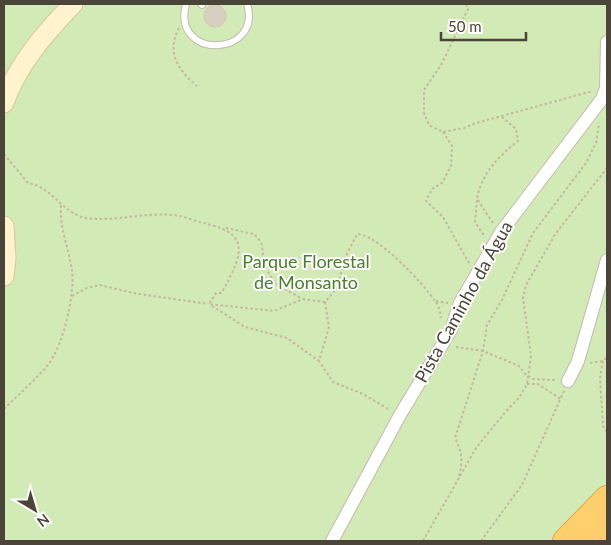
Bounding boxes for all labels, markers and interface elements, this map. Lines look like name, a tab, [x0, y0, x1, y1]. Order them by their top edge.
scale bar	[441, 10, 526, 42]
text: 50 m	[448, 17, 482, 35]
street label: Pista Caminho da Água	[410, 217, 517, 386]
park label: Parque Florestal de Monsanto	[242, 250, 370, 293]
north arrow	[10, 485, 60, 535]
text: N	[34, 511, 53, 531]

